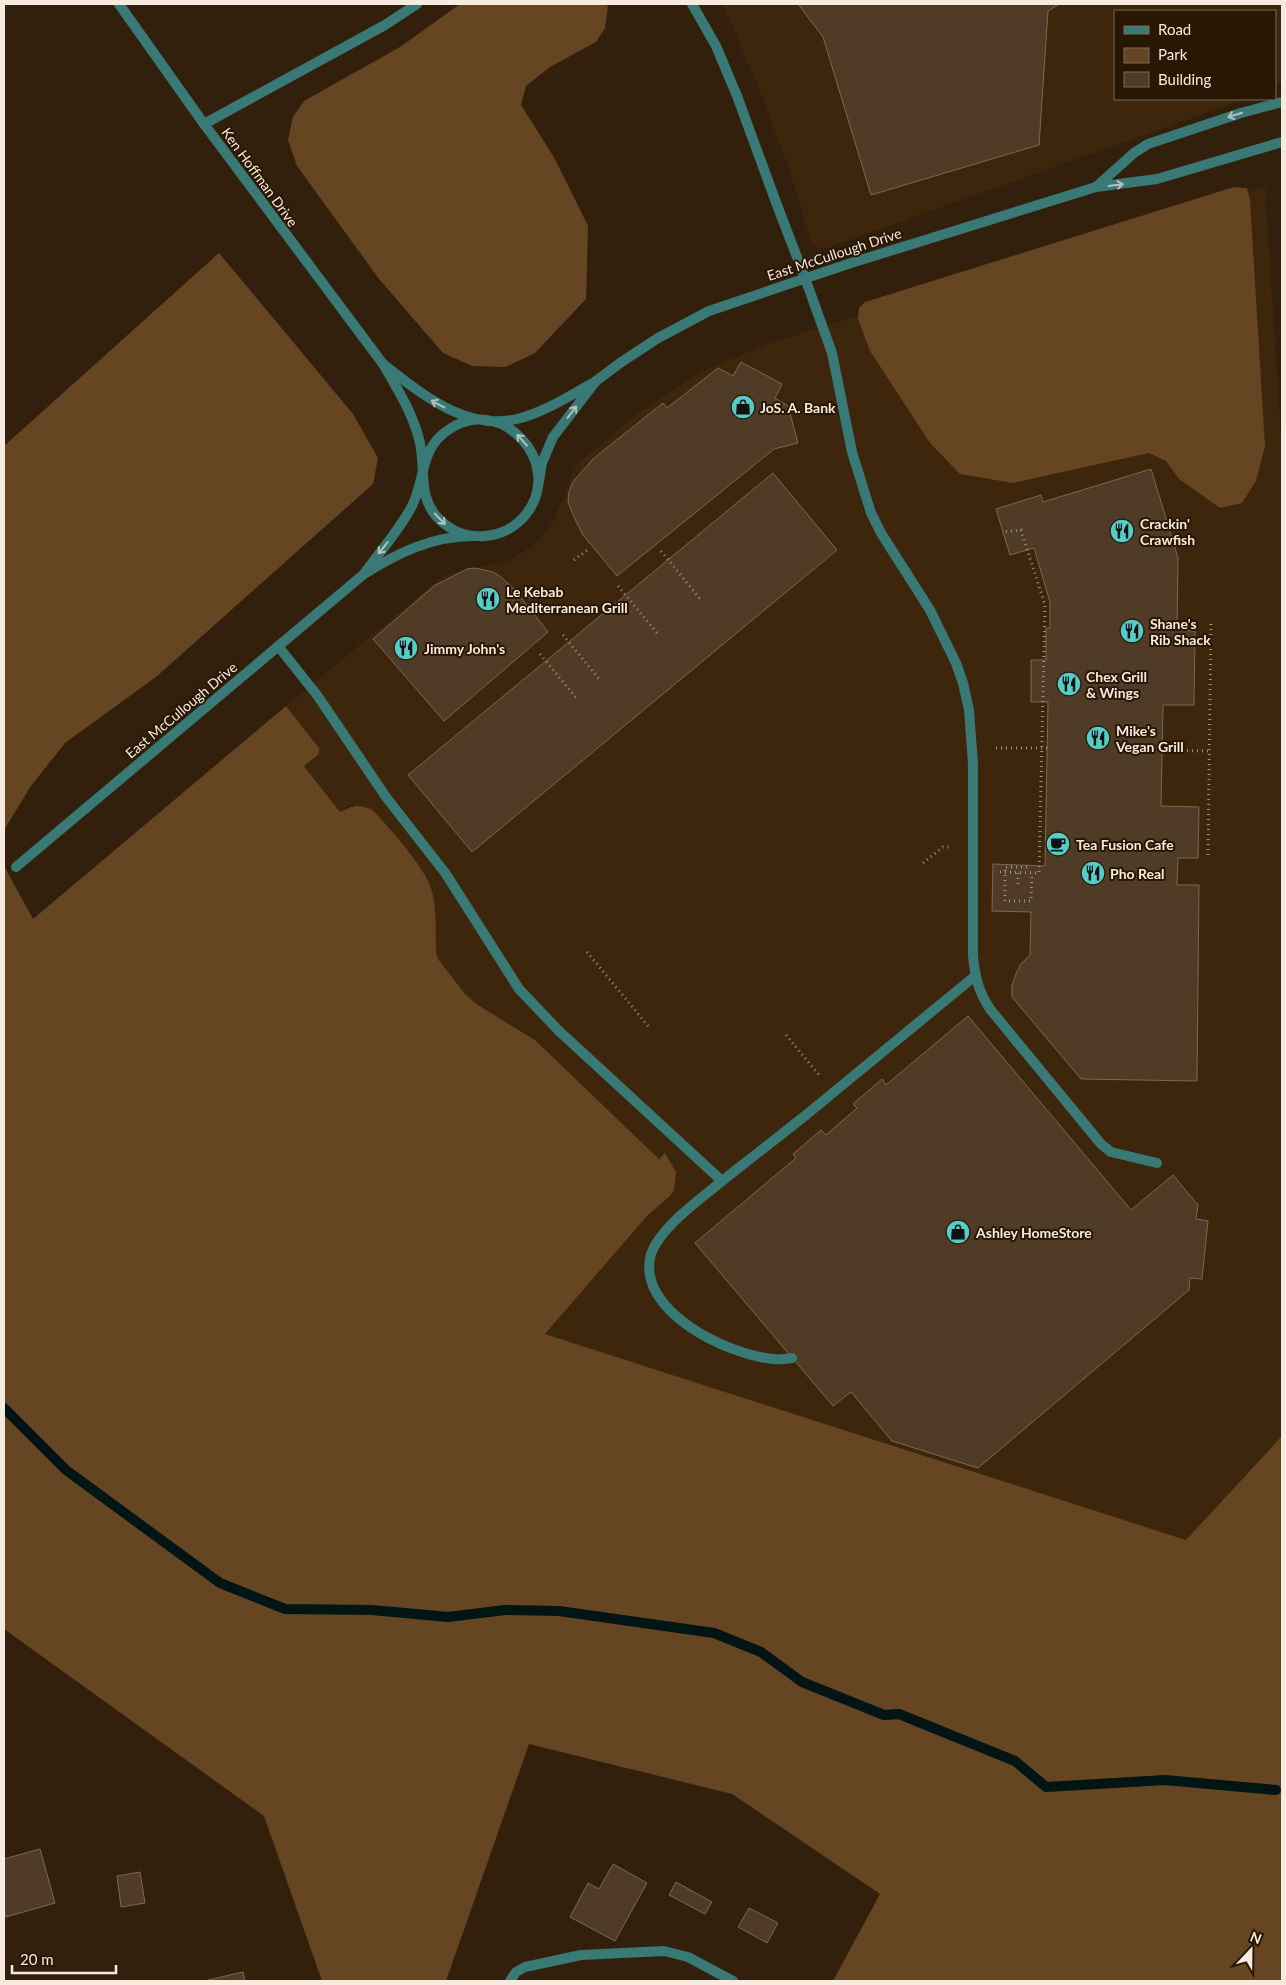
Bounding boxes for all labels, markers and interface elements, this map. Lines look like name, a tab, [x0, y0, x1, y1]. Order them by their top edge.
legend	[1114, 10, 1276, 100]
text: Road	[1158, 20, 1191, 38]
text: Park	[1158, 45, 1188, 63]
text: Building	[1158, 70, 1211, 88]
one-way arrow	[1228, 111, 1244, 120]
street label: Ken Hoffman Drive	[218, 124, 302, 230]
one-way arrow	[1108, 180, 1124, 190]
street label: East McCullough Drive	[765, 224, 903, 284]
shop icon: JoS. A. Bank	[730, 394, 756, 420]
one-way arrow	[431, 399, 446, 409]
place label: JoS. A. Bank	[760, 399, 836, 416]
one-way arrow	[566, 406, 577, 419]
one-way arrow	[517, 433, 528, 446]
one-way arrow	[433, 513, 446, 525]
place label: Crackin' Crawfish	[1140, 515, 1195, 548]
restaurant icon: Crackin' Crawfish	[1109, 518, 1135, 544]
one-way arrow	[377, 542, 389, 555]
place label: Le Kebab Mediterranean Grill	[506, 583, 628, 616]
restaurant icon: Le Kebab Mediterranean Grill	[475, 586, 501, 612]
place label: Shane's Rib Shack	[1150, 615, 1211, 648]
restaurant icon: Shane's Rib Shack	[1119, 618, 1145, 644]
restaurant icon: Jimmy John's	[393, 635, 419, 661]
place label: Jimmy John's	[424, 640, 505, 657]
street label: East McCullough Drive	[122, 658, 240, 762]
place label: Chex Grill & Wings	[1086, 668, 1147, 701]
restaurant icon: Chex Grill & Wings	[1056, 671, 1082, 697]
place label: Mike's Vegan Grill	[1115, 722, 1184, 755]
restaurant icon: Mike's Vegan Grill	[1085, 725, 1111, 751]
cafe icon: Tea Fusion Cafe	[1045, 831, 1071, 857]
place label: Tea Fusion Cafe	[1076, 836, 1174, 853]
restaurant icon: Pho Real	[1080, 860, 1106, 886]
place label: Pho Real	[1110, 865, 1165, 882]
shop icon: Ashley HomeStore	[945, 1219, 971, 1245]
place label: Ashley HomeStore	[975, 1224, 1092, 1241]
north arrow	[1226, 1925, 1276, 1975]
text: N	[1248, 1928, 1264, 1947]
scale bar	[12, 1942, 116, 1974]
text: 20 m	[20, 1950, 54, 1968]

